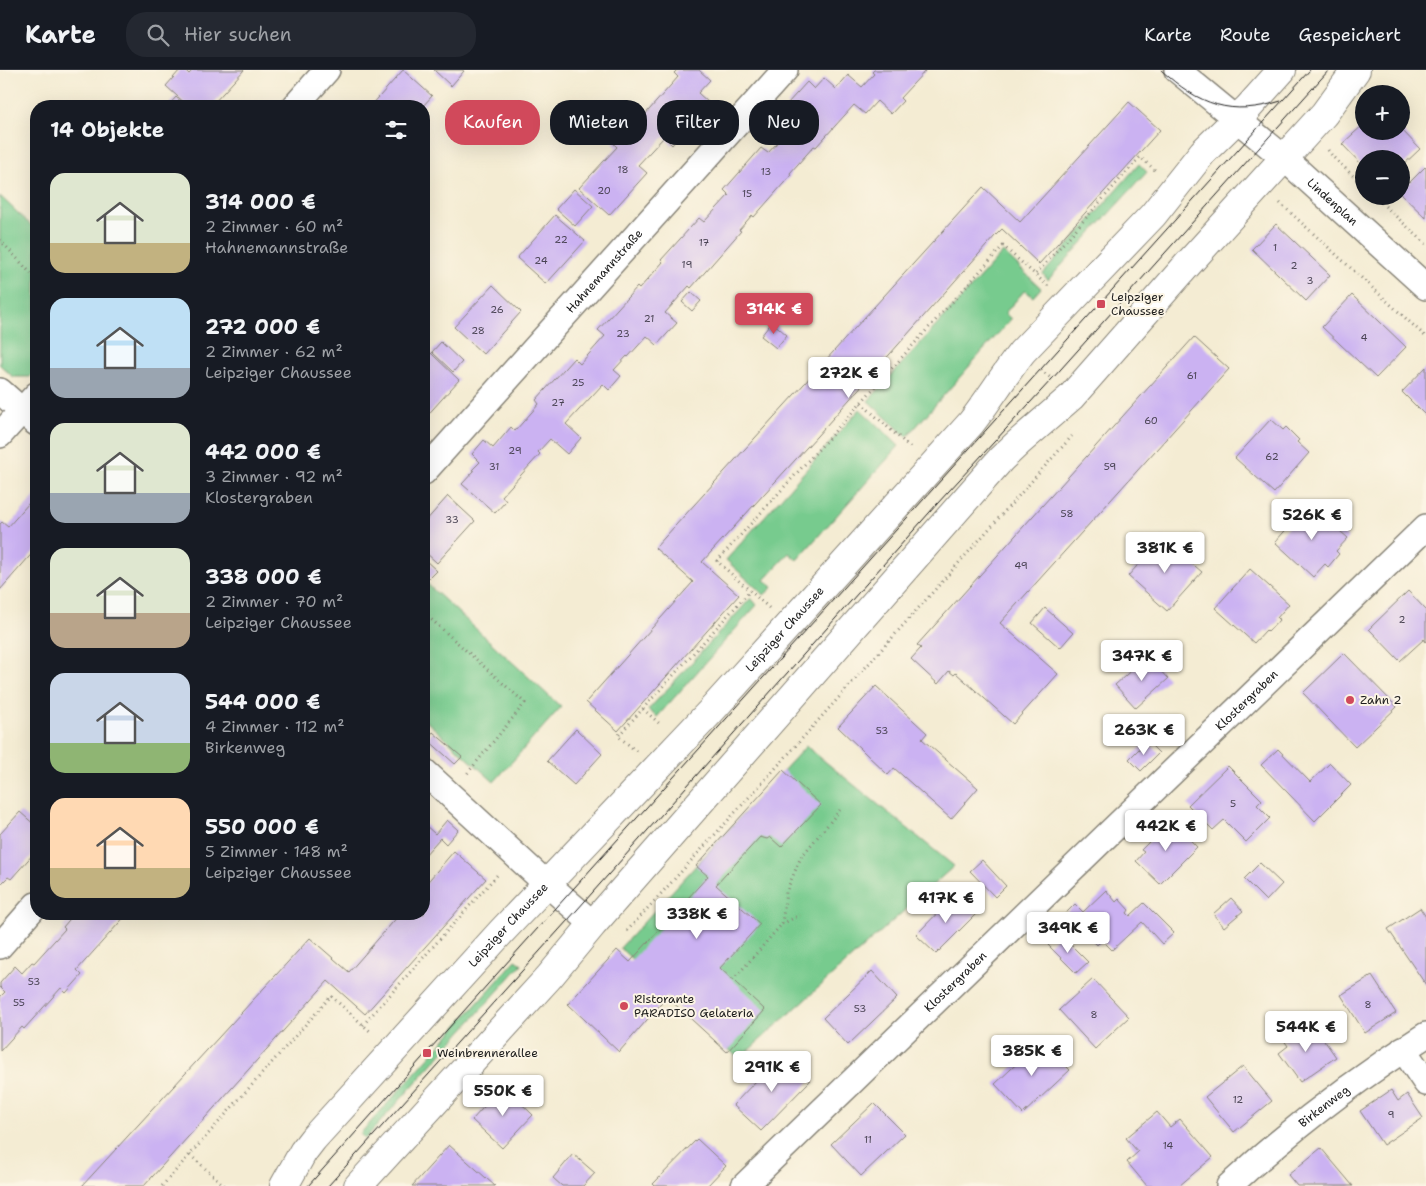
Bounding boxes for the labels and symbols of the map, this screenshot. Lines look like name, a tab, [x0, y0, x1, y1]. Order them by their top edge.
house number: 18	[617, 163, 629, 176]
house number: 13	[761, 165, 771, 178]
street label: Lindenplan	[1304, 175, 1361, 229]
house number: 20	[597, 184, 611, 197]
house number: 15	[742, 187, 752, 200]
street label: Hahnemannstraße	[562, 226, 646, 317]
house number: 22	[554, 233, 568, 246]
house number: 17	[699, 236, 709, 249]
house number: 1	[1273, 241, 1277, 254]
house number: 24	[534, 254, 548, 267]
house number: 19	[682, 258, 692, 271]
house number: 2	[1291, 259, 1298, 272]
house number: 3	[1307, 274, 1314, 287]
place label: Leipziger Chaussee	[1111, 289, 1165, 319]
pin: 314K €	[733, 292, 815, 335]
marker: Leipziger Chaussee	[1095, 298, 1107, 310]
house number: 26	[490, 303, 504, 316]
house number: 21	[644, 312, 654, 325]
house number: 28	[471, 324, 485, 337]
house number: 23	[616, 327, 630, 340]
house number: 4	[1361, 331, 1368, 344]
pin: 272K €	[808, 356, 890, 399]
house number: 61	[1187, 369, 1197, 382]
house number: 25	[572, 376, 584, 389]
house number: 27	[551, 396, 565, 409]
house number: 60	[1144, 414, 1158, 427]
house number: 29	[508, 444, 522, 457]
house number: 62	[1265, 450, 1279, 463]
house number: 31	[489, 460, 499, 473]
house number: 59	[1104, 460, 1116, 473]
pin: 526K €	[1271, 498, 1353, 541]
house number: 58	[1061, 507, 1073, 520]
house number: 33	[445, 513, 459, 526]
pin: 381K €	[1124, 532, 1206, 574]
house number: 49	[1014, 559, 1028, 572]
street label: Leipziger Chaussee	[742, 583, 828, 675]
house number: 2	[1399, 613, 1406, 626]
pin: 347K €	[1101, 640, 1183, 682]
street label: Klostergraben	[1212, 666, 1281, 734]
place label: Zahn 2	[1360, 692, 1402, 708]
marker: Zahn 2	[1344, 694, 1356, 706]
pin: 263K €	[1103, 714, 1185, 756]
house number: 53	[876, 724, 888, 737]
house number: 5	[1230, 797, 1236, 810]
pin: 442K €	[1125, 810, 1207, 852]
street label: Leipziger Chaussee	[465, 879, 552, 971]
pin: 417K €	[905, 882, 987, 924]
pin: 338K €	[656, 898, 738, 940]
pin: 349K €	[1027, 912, 1109, 954]
street label: Klostergraben	[921, 948, 990, 1016]
house number: 53	[28, 975, 40, 988]
place label: Ristorante PARADISO Gelateria	[634, 991, 754, 1021]
house number: 55	[13, 996, 25, 1009]
house number: 8	[1365, 998, 1372, 1011]
marker: Ristorante PARADISO Gelateria	[618, 1000, 630, 1012]
house number: 53	[854, 1002, 866, 1015]
house number: 8	[1091, 1008, 1098, 1021]
pin: 544K €	[1265, 1010, 1347, 1053]
pin: 385K €	[991, 1034, 1073, 1077]
place label: Weinbrennerallee	[437, 1045, 538, 1061]
marker: Weinbrennerallee	[421, 1047, 433, 1059]
pin: 291K €	[731, 1050, 813, 1093]
pin: 550K €	[462, 1074, 544, 1117]
street label: Birkenweg	[1295, 1082, 1353, 1131]
house number: 12	[1233, 1093, 1243, 1106]
house number: 9	[1388, 1108, 1395, 1121]
house number: 11	[864, 1133, 872, 1146]
house number: 14	[1163, 1139, 1173, 1152]

